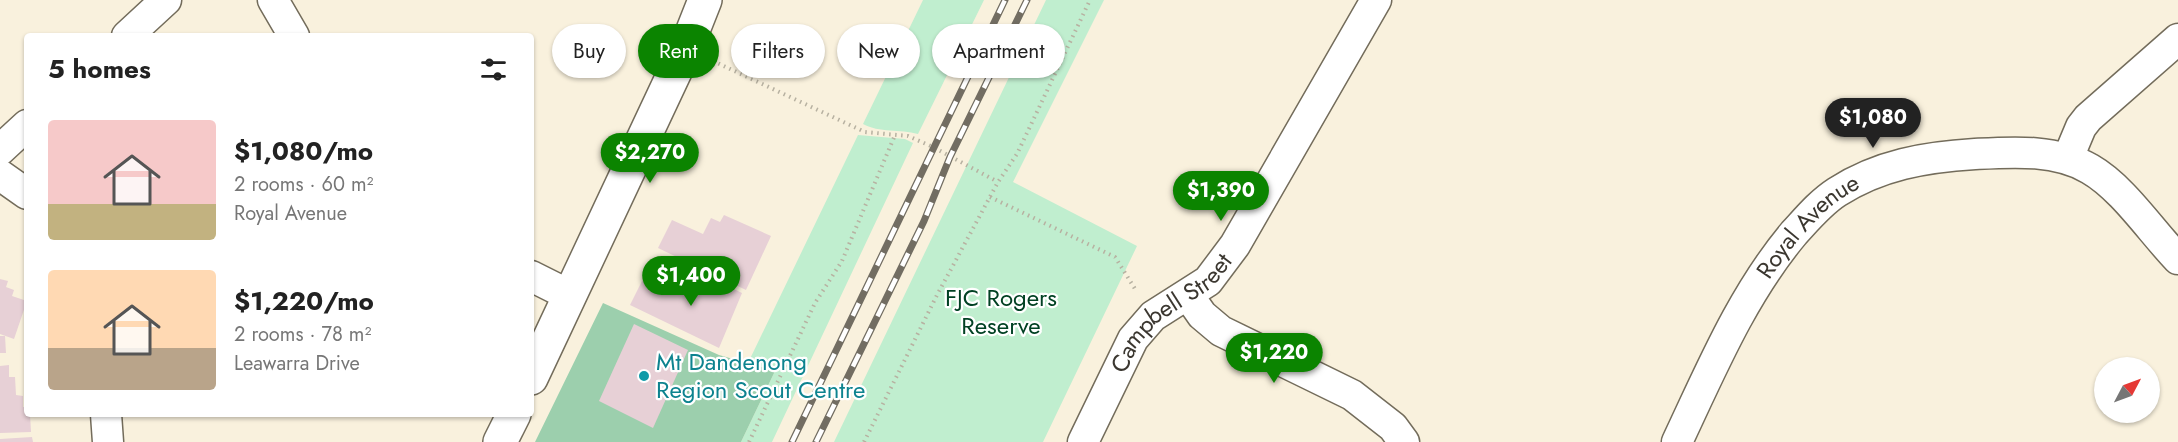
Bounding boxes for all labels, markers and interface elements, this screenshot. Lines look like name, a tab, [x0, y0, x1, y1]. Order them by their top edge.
chip: Buy	[552, 24, 626, 78]
chip: Rent	[638, 24, 719, 78]
chip: Filters	[731, 24, 825, 78]
chip: New	[837, 24, 920, 78]
chip: Apartment	[932, 24, 1065, 78]
text: 5 homes	[48, 50, 151, 88]
icon: filters	[477, 53, 510, 86]
pin: $1,080	[1824, 98, 1922, 149]
text: $1,080	[1839, 103, 1907, 132]
text: $1,080/mo	[234, 132, 373, 170]
pin: $2,270	[601, 133, 699, 184]
text: $2,270	[615, 138, 685, 167]
icon: home	[96, 144, 168, 216]
street label: Royal Avenue	[1747, 165, 1865, 285]
text: 2 rooms · 60 m²	[234, 170, 373, 199]
pin: $1,390	[1172, 171, 1270, 222]
text: $1,390	[1187, 176, 1255, 205]
text: Royal Avenue	[234, 199, 347, 228]
street label: Campbell Street	[1101, 245, 1240, 378]
pin: $1,400	[642, 256, 740, 307]
text: $1,400	[656, 261, 726, 290]
park label: FJC Rogers Reserve	[945, 280, 1057, 343]
text: $1,220/mo	[234, 282, 374, 320]
icon: home	[96, 294, 168, 366]
text: 2 rooms · 78 m²	[234, 320, 371, 349]
pin: $1,220	[1225, 333, 1323, 384]
text: $1,220	[1240, 338, 1308, 367]
place label: Mt Dandenong Region Scout Centre	[656, 344, 865, 407]
text: Leawarra Drive	[234, 349, 360, 378]
north arrow	[2094, 357, 2160, 423]
map controls	[2094, 357, 2160, 423]
marker: Mt Dandenong Region Scout Centre	[637, 369, 651, 383]

